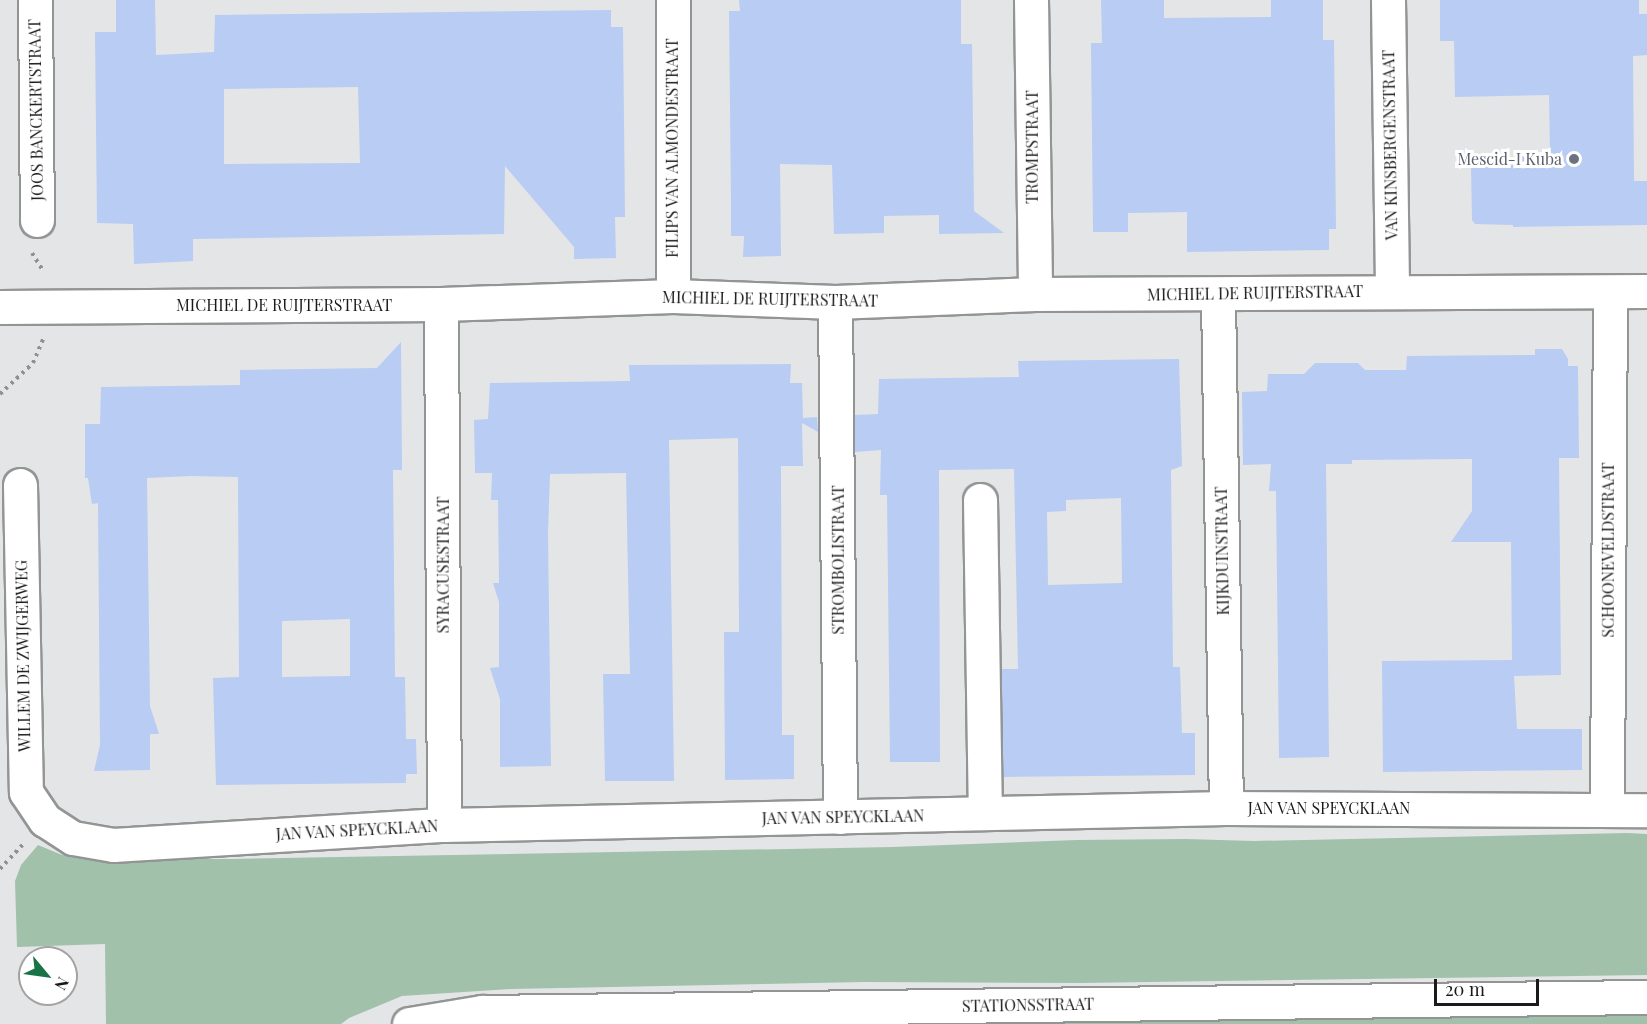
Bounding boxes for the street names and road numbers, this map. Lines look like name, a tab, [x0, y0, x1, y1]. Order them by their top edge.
street label: JOOS BANCKERTSTRAAT	[25, 19, 47, 201]
street label: FILIPS VAN ALMONDESTRAAT	[662, 38, 682, 258]
street label: VAN KINSBERGENSTRAAT	[1379, 50, 1401, 240]
street label: TROMPSTRAAT	[1022, 90, 1042, 204]
street label: MICHIEL DE RUIJTERSTRAAT	[1147, 282, 1363, 304]
street label: MICHIEL DE RUIJTERSTRAAT	[662, 288, 878, 310]
street label: MICHIEL DE RUIJTERSTRAAT	[176, 295, 392, 315]
street label: SCHOONEVELDSTRAAT	[1598, 462, 1618, 638]
street label: STROMBOLISTRAAT	[828, 485, 848, 635]
street label: KIJKDUINSTRAAT	[1211, 486, 1233, 616]
street label: SYRACUSESTRAAT	[433, 497, 453, 633]
street label: WILLEM DE ZWIJGERWEG	[12, 560, 34, 752]
street label: JAN VAN SPEYCKLAAN	[1247, 798, 1411, 818]
street label: JAN VAN SPEYCKLAAN	[761, 806, 925, 828]
street label: JAN VAN SPEYCKLAAN	[275, 816, 439, 844]
street label: STATIONSSTRAAT	[962, 994, 1094, 1016]

